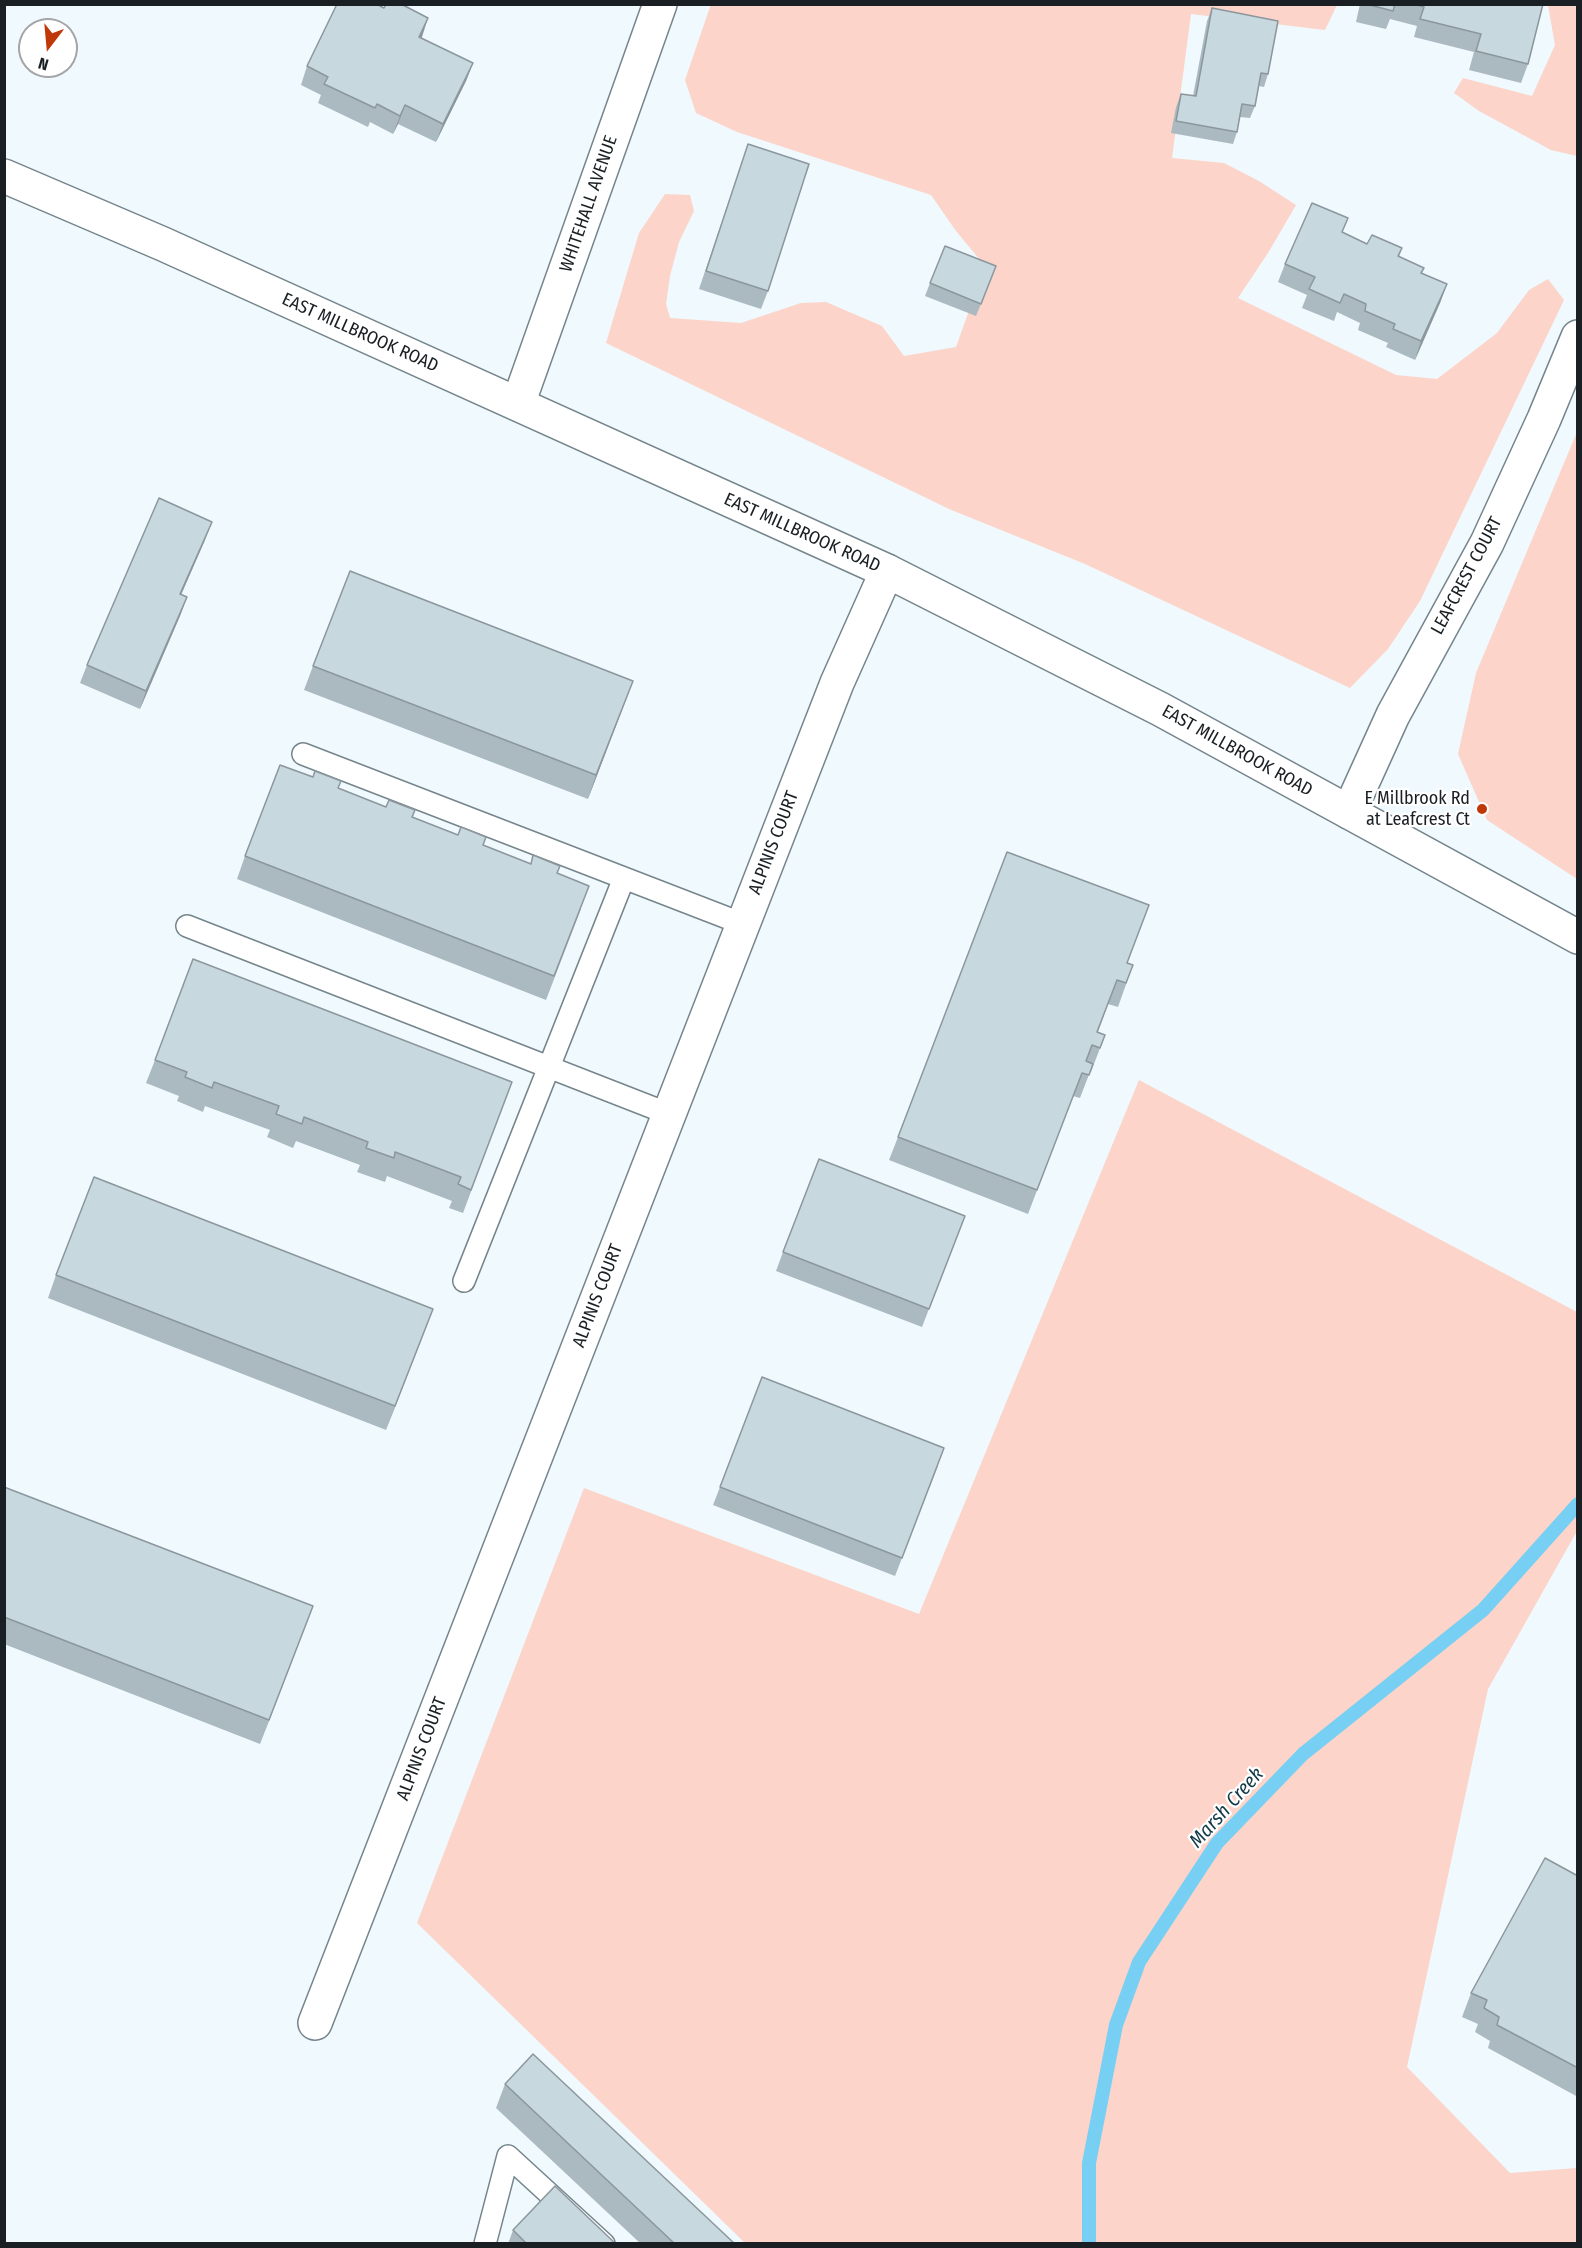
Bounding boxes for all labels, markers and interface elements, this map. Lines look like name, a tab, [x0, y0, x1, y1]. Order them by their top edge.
north arrow	[18, 18, 78, 78]
text: N	[36, 53, 51, 74]
street label: WHITEHALL AVENUE	[555, 133, 623, 275]
street label: EAST MILLBROOK ROAD	[278, 289, 442, 377]
street label: EAST MILLBROOK ROAD	[720, 489, 884, 577]
street label: LEAFCREST COURT	[1427, 513, 1507, 639]
street label: EAST MILLBROOK ROAD	[1158, 701, 1316, 801]
street label: ALPINIS COURT	[744, 788, 804, 898]
place label: E Millbrook Rd at Leafcrest Ct	[1364, 788, 1470, 830]
marker: E Millbrook Rd at Leafcrest Ct	[1475, 802, 1489, 816]
street label: ALPINIS COURT	[568, 1241, 628, 1351]
street label: ALPINIS COURT	[392, 1694, 452, 1804]
water label: Marsh Creek	[1185, 1763, 1269, 1853]

